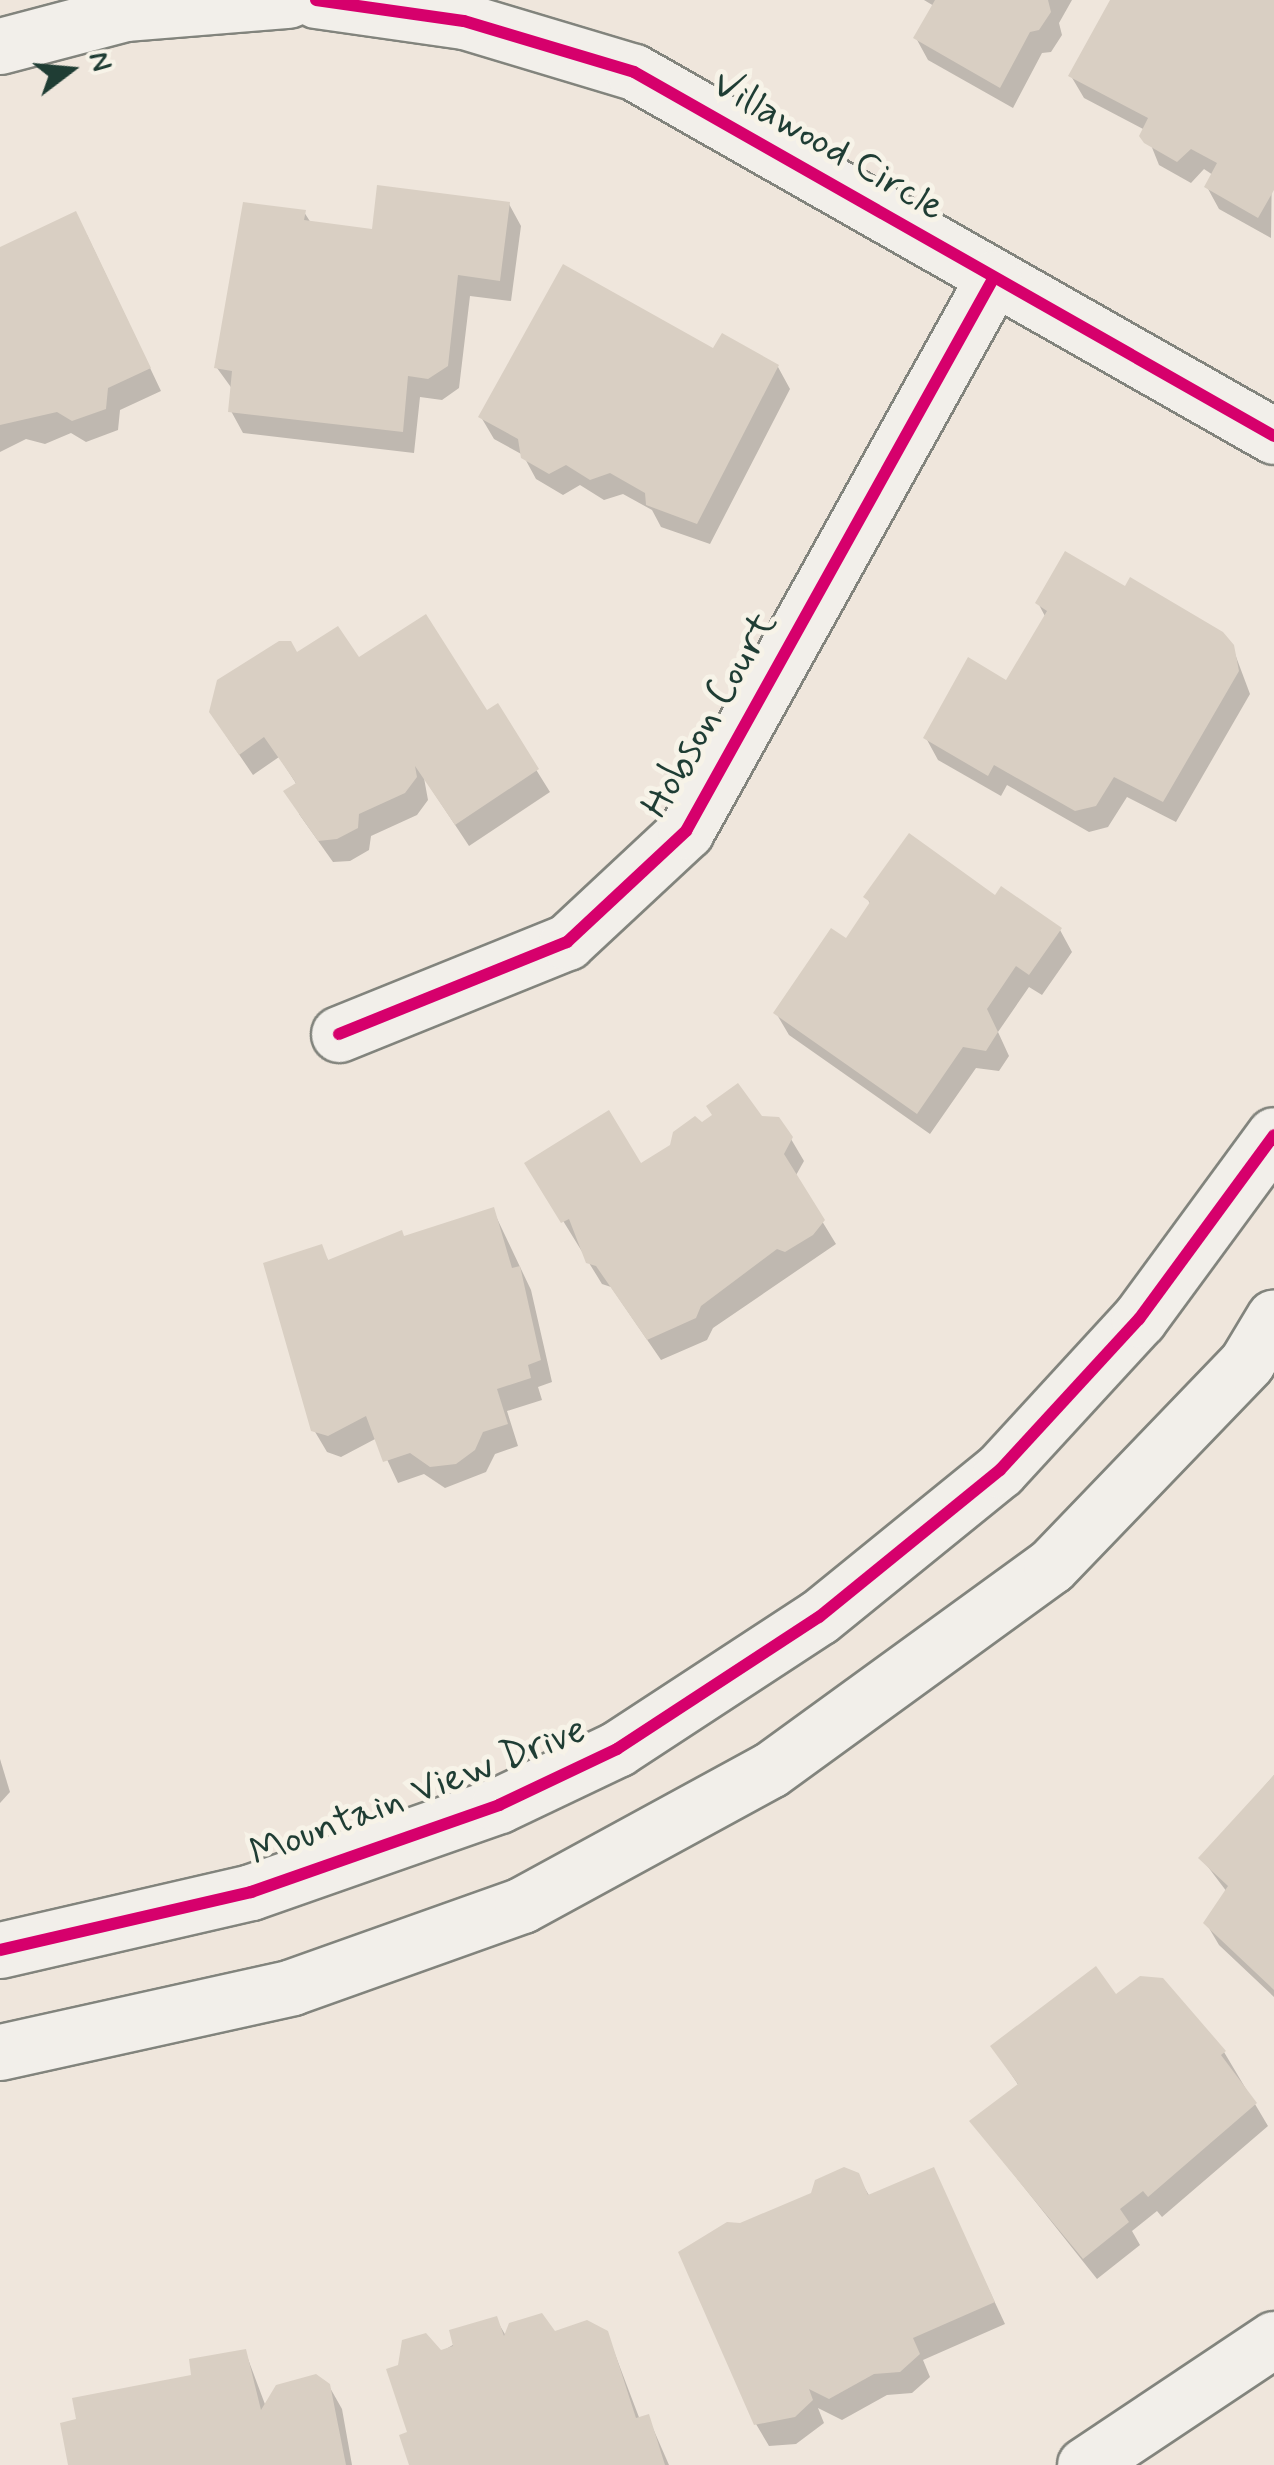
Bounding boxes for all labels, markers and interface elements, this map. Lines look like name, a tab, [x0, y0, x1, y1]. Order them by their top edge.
north arrow	[20, 20, 120, 120]
text: N	[79, 48, 120, 76]
street label: Villawood Circle	[703, 60, 953, 232]
street label: Hobson Court	[633, 606, 787, 824]
street label: Mountain View Drive	[247, 1707, 589, 1877]

